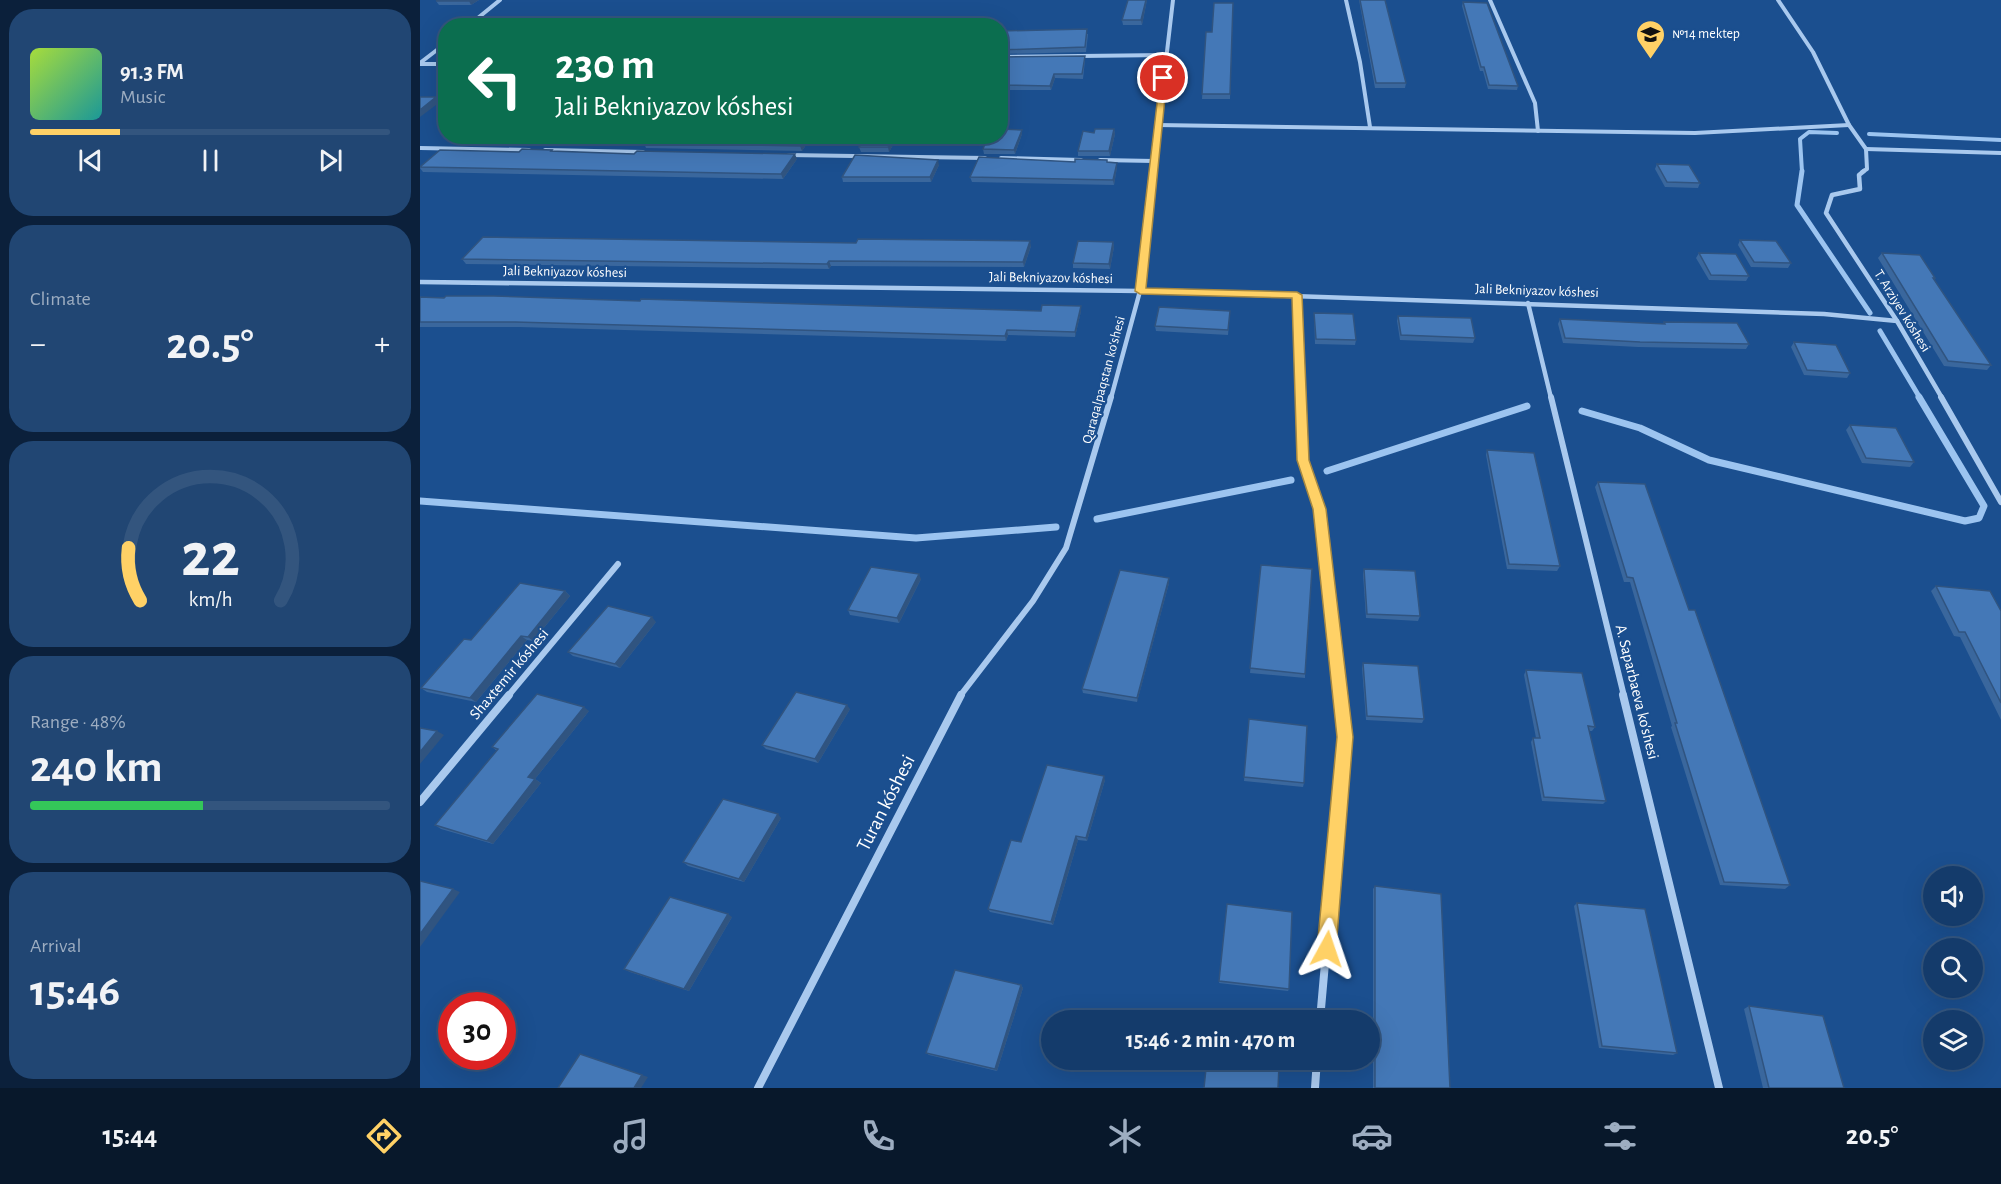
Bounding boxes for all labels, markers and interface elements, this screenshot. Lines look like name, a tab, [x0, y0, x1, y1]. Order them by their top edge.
school or university icon: №14 mektep	[1635, 18, 1667, 60]
place label: №14 mektep	[1672, 27, 1740, 41]
icon: left	[456, 42, 534, 120]
text: 230 m	[555, 44, 655, 86]
pin	[1137, 52, 1188, 103]
text: 91.3 FM	[120, 61, 184, 83]
icon: arrive	[1146, 61, 1179, 94]
text: Music	[120, 87, 166, 107]
text: Jali Bekniyazov kóshesi	[555, 93, 794, 120]
icon: previous	[74, 144, 107, 177]
icon: pause	[194, 144, 227, 177]
icon: next	[314, 144, 347, 177]
street label: Jali Bekniyazov kóshesi	[503, 264, 627, 280]
street label: T. Arziyev kóshesi	[1871, 268, 1933, 354]
street label: Jali Bekniyazov kóshesi	[989, 270, 1113, 286]
street label: Jali Bekniyazov kóshesi	[1475, 282, 1599, 300]
text: Climate	[30, 289, 91, 309]
street label: Qaraqalpaqstan ko'shesi	[1080, 315, 1128, 445]
text: 20.5°	[166, 322, 254, 367]
text: −	[30, 328, 46, 361]
text: +	[374, 328, 390, 361]
text: 22	[181, 525, 239, 587]
text: km/h	[188, 589, 232, 610]
street label: A. Saparbaeva ko'shesi	[1613, 623, 1661, 761]
street label: Shaxtemir kóshesi	[467, 626, 551, 722]
text: Range · 48%	[30, 712, 126, 732]
text: 240 km	[30, 745, 163, 790]
street label: Turan kóshesi	[853, 752, 919, 854]
map controls	[1923, 866, 1983, 1070]
button: sound	[1923, 866, 1983, 926]
position arrow	[1295, 917, 1359, 981]
text: Arrival	[30, 936, 81, 956]
button: search	[1923, 938, 1983, 998]
text: 15:46	[30, 969, 120, 1014]
speed limit sign: 30	[438, 992, 516, 1070]
button: layers	[1923, 1010, 1983, 1070]
text: 15:46 · 2 min · 470 m	[1126, 1029, 1295, 1051]
icon: directions	[363, 1115, 405, 1157]
icon: music	[610, 1115, 652, 1157]
icon: phone	[857, 1115, 899, 1157]
icon: climate	[1104, 1115, 1146, 1157]
icon: car	[1351, 1115, 1393, 1157]
icon: filters	[1599, 1115, 1641, 1157]
text: 15:44	[103, 1122, 157, 1149]
text: 20.5°	[1846, 1122, 1898, 1149]

